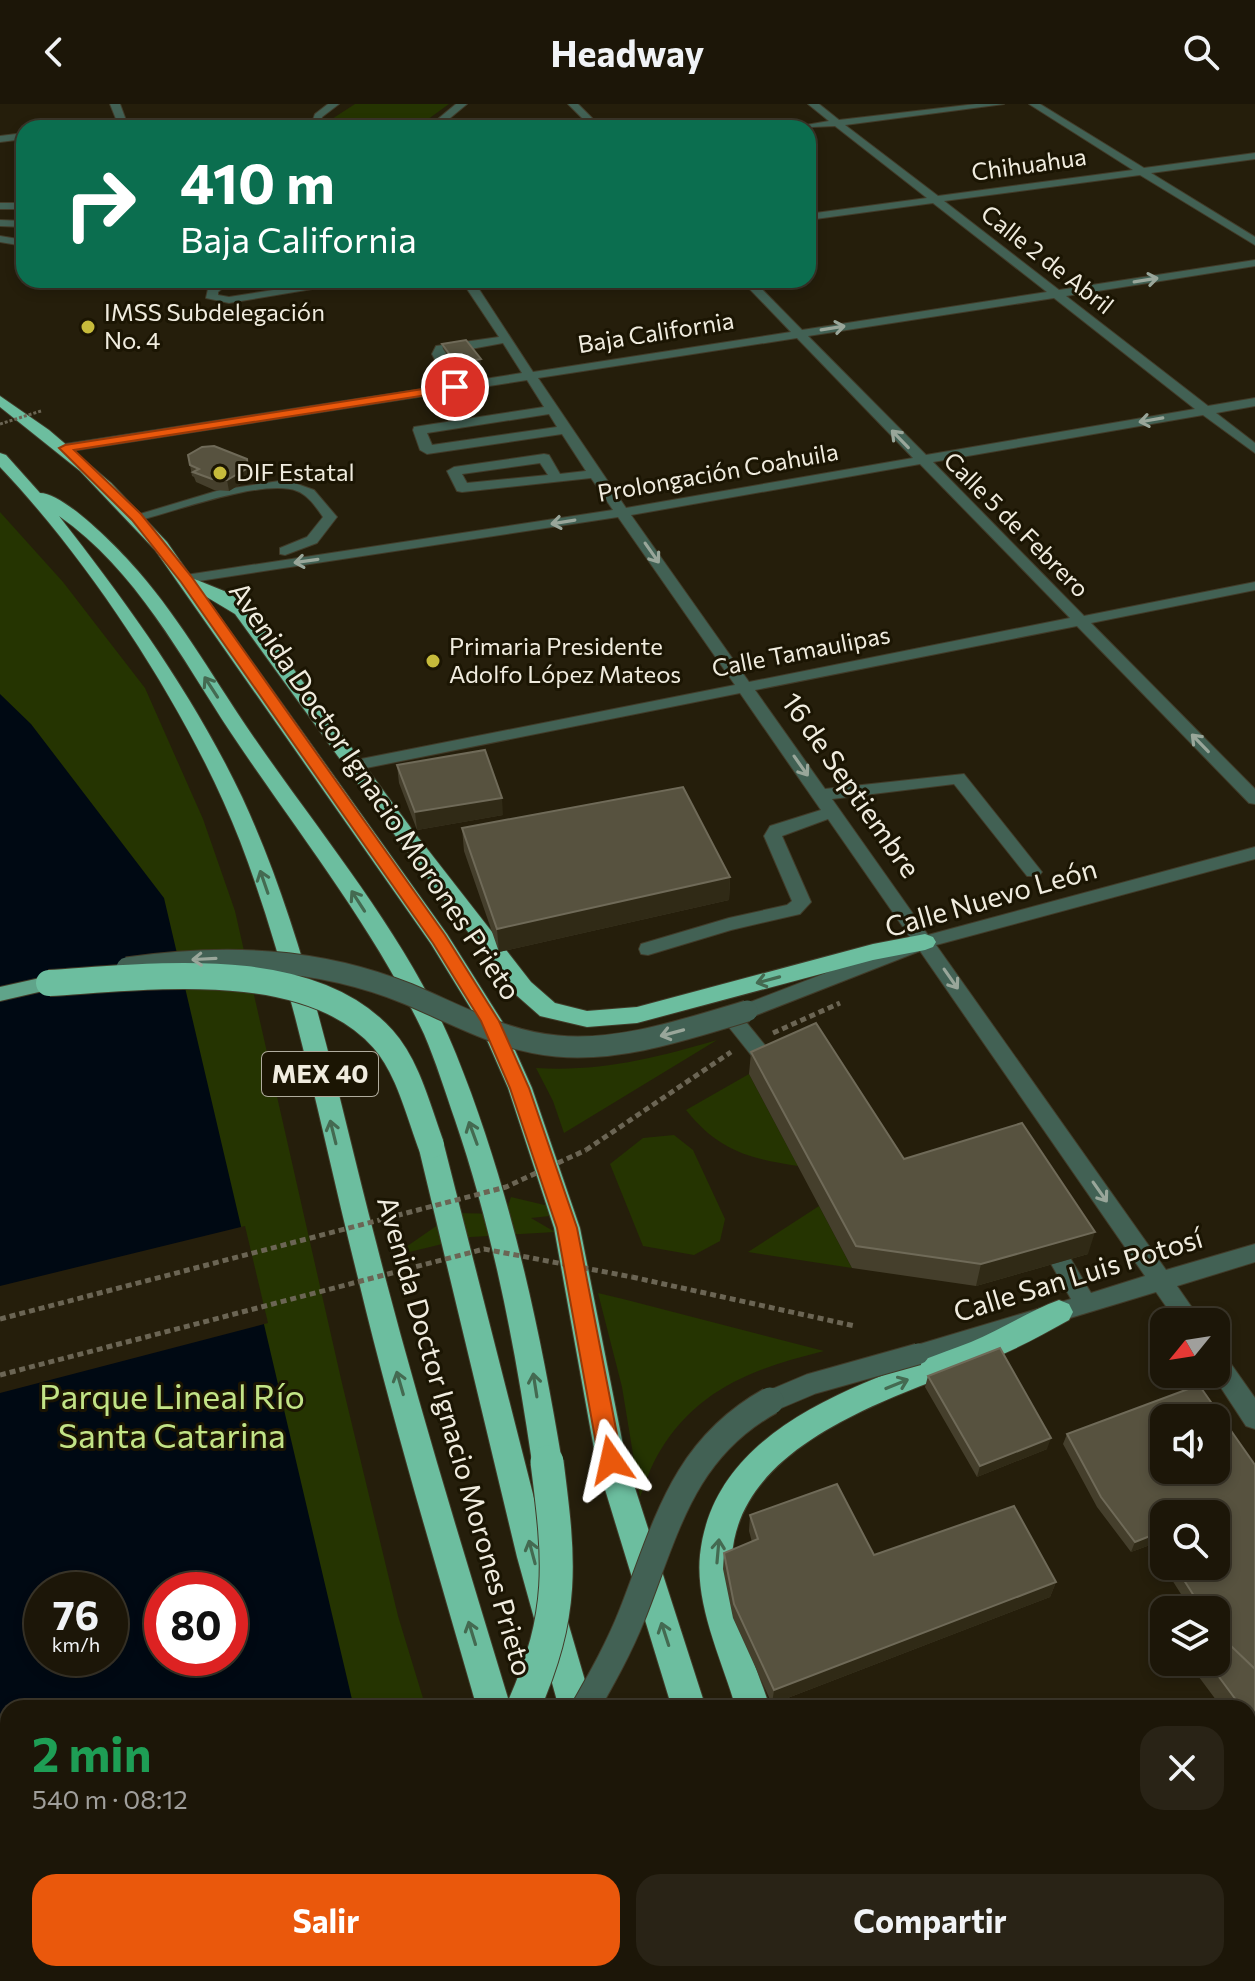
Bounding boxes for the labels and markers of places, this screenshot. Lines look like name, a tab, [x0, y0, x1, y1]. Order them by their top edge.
place label: IMSS Subdelegación No. 4	[104, 297, 325, 354]
marker: IMSS Subdelegación No. 4	[79, 318, 97, 336]
pin	[421, 353, 489, 421]
place label: DIF Estatal	[236, 457, 355, 486]
marker: DIF Estatal	[211, 464, 229, 482]
place label: Primaria Presidente Adolfo López Mateos	[449, 631, 681, 688]
marker: Primaria Presidente Adolfo López Mateos	[424, 652, 442, 670]

